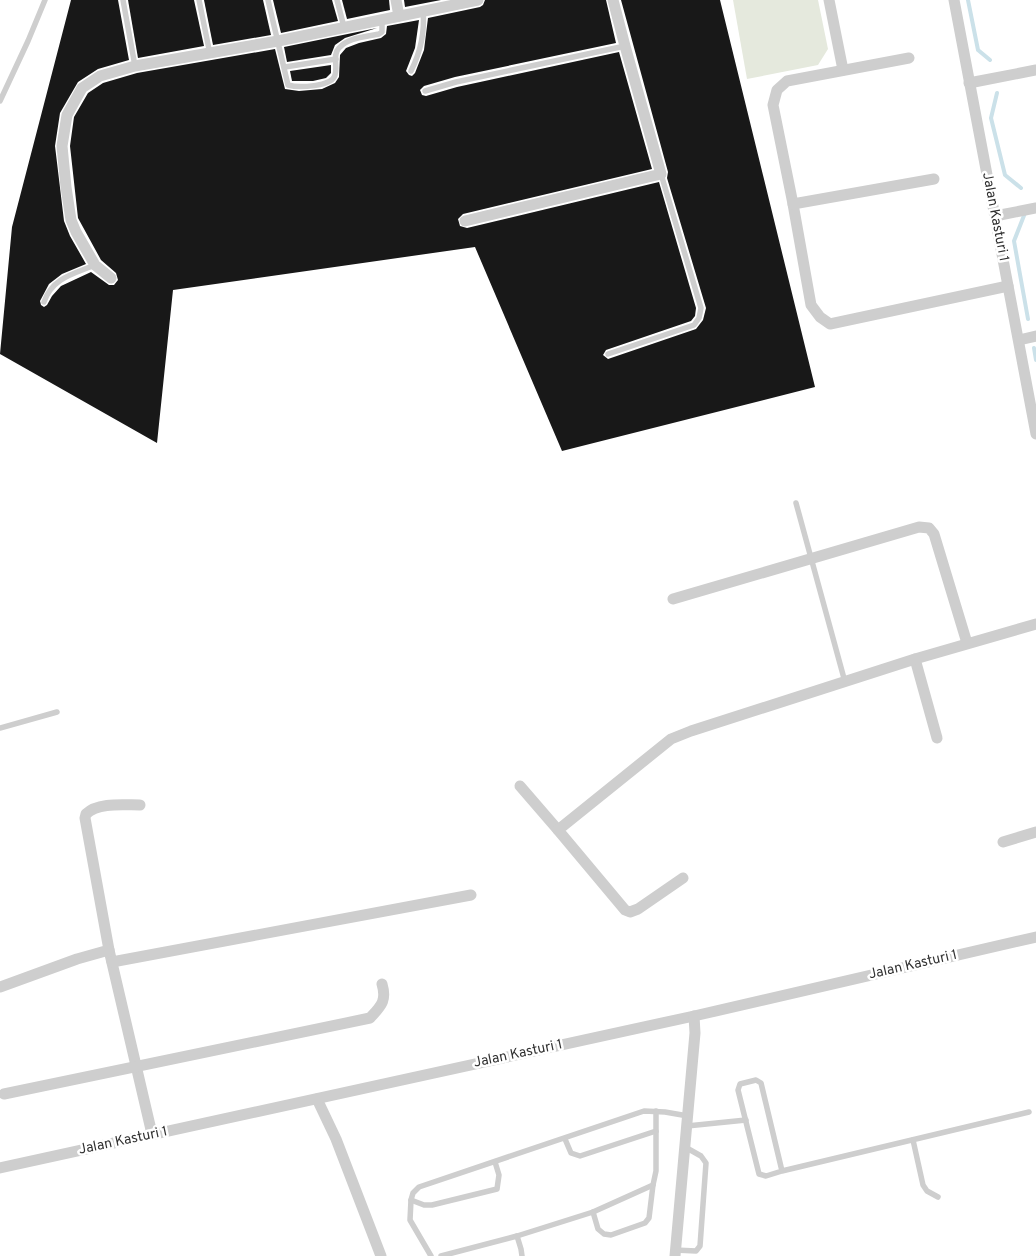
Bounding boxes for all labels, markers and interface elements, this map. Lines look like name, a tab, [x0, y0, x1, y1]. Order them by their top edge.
street label: Jalan Kasturi 1	[978, 171, 1012, 263]
street label: Jalan Kasturi 1	[867, 947, 959, 983]
street label: Jalan Kasturi 1	[472, 1036, 564, 1072]
street label: Jalan Kasturi 1	[77, 1123, 169, 1159]

